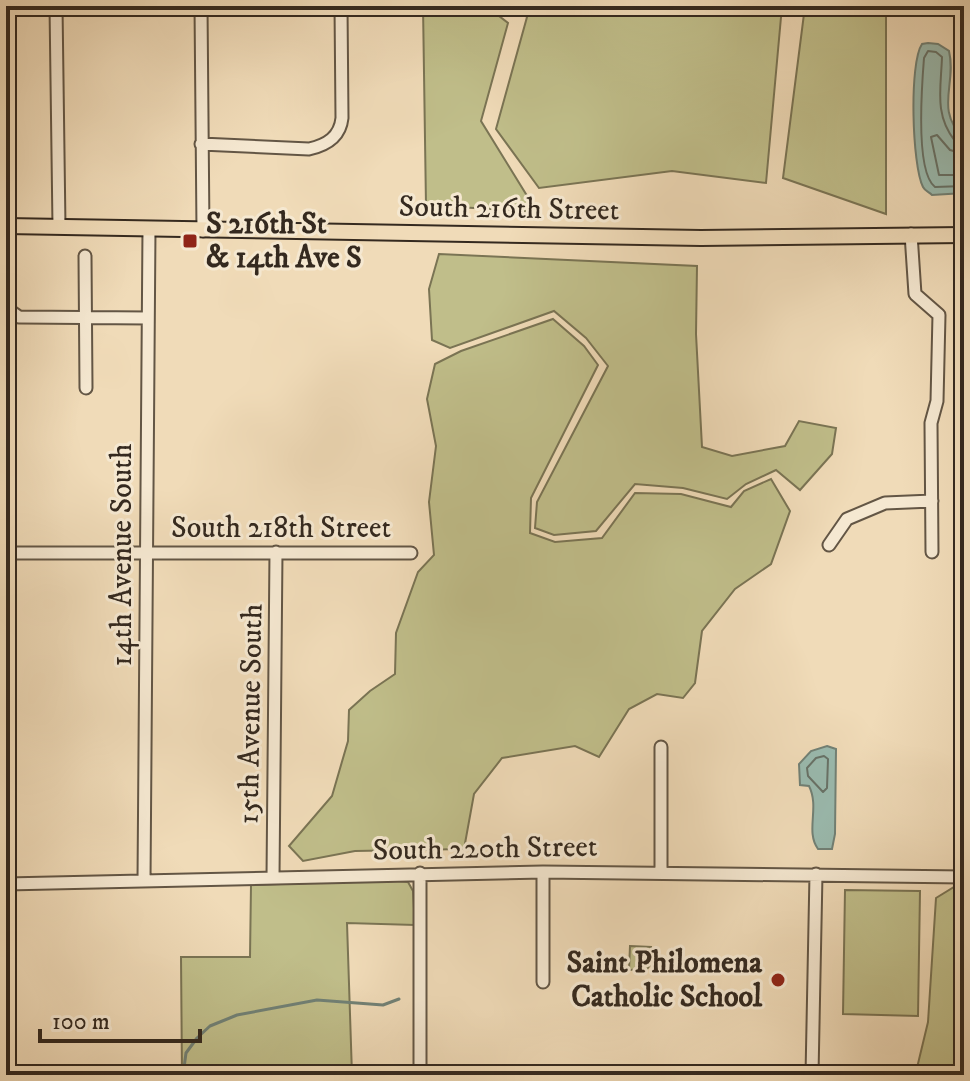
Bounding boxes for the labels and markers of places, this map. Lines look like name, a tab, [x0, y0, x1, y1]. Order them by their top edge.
place label: S 216th St & 14th Ave S	[206, 206, 362, 277]
marker: S 216th St & 14th Ave S	[181, 232, 199, 250]
place label: Saint Philomena Catholic School	[567, 945, 763, 1016]
marker: Saint Philomena Catholic School	[769, 971, 787, 989]

